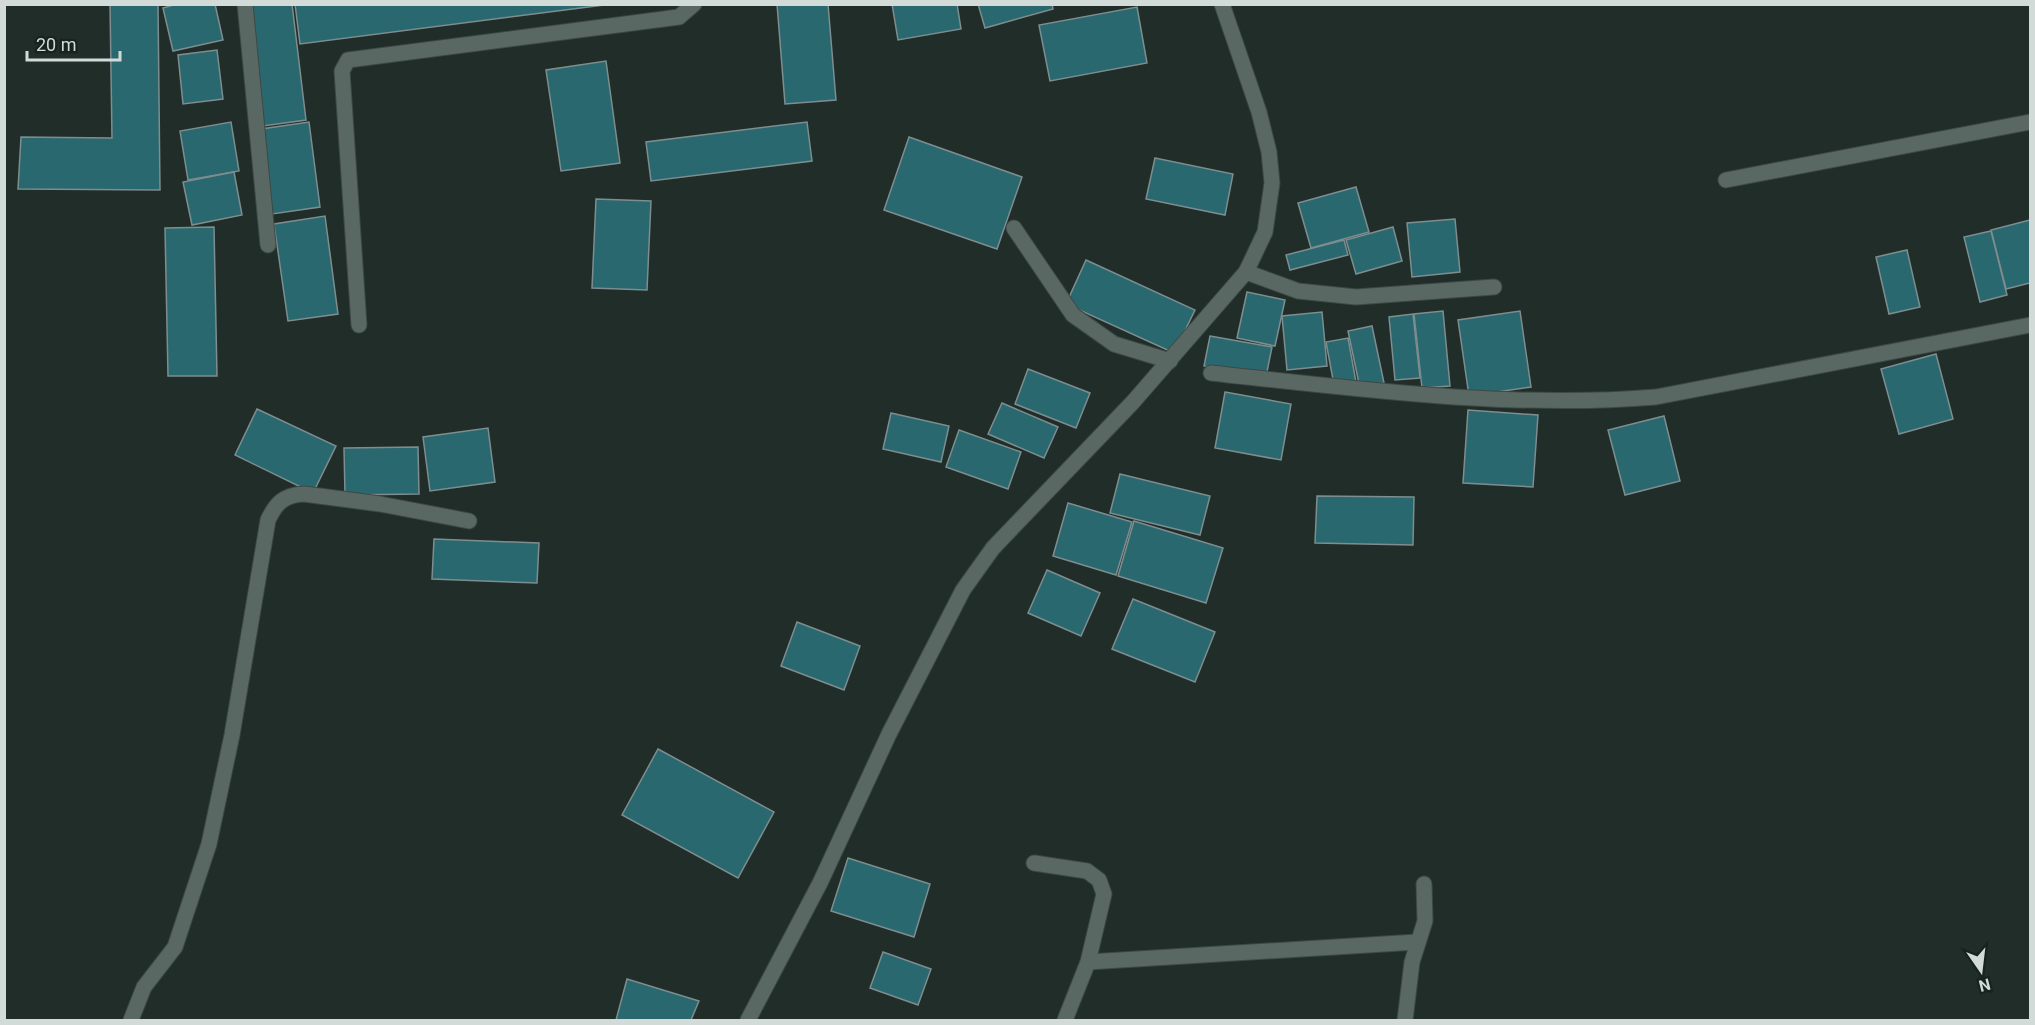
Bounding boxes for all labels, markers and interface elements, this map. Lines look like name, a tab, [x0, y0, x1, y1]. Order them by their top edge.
scale bar	[27, 24, 120, 62]
text: 20 m	[36, 34, 76, 55]
north arrow	[1951, 941, 2011, 1001]
text: N	[1977, 974, 1992, 996]

